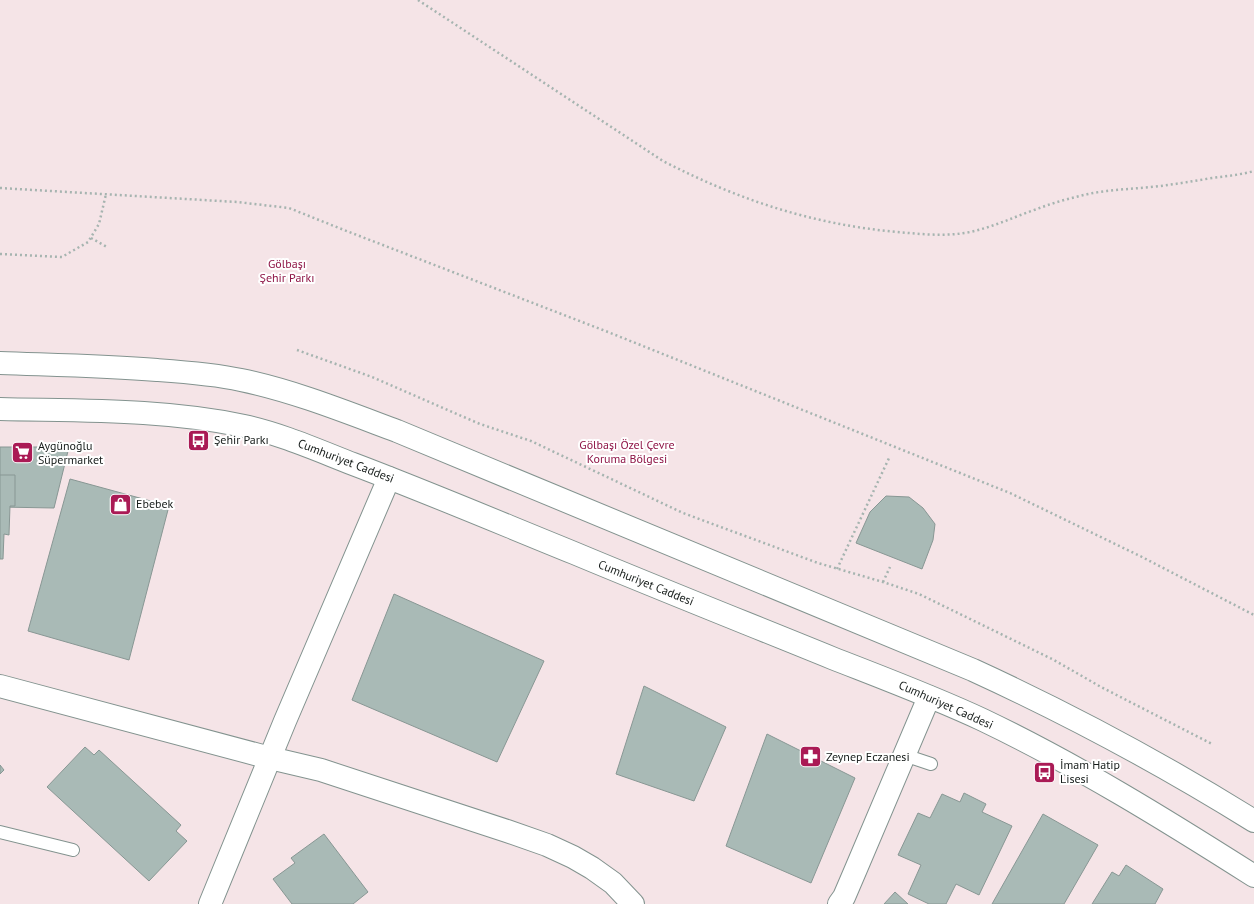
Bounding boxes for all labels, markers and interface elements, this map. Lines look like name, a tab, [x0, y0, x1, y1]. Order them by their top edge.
park label: Gölbaşı Şehir Parkı	[260, 256, 314, 285]
bus stop icon: Şehir Parkı	[186, 427, 212, 453]
place label: Şehir Parkı	[214, 432, 269, 447]
street label: Cumhuriyet Caddesi	[296, 435, 396, 486]
park label: Gölbaşı Özel Çevre Koruma Bölgesi	[579, 437, 675, 466]
place label: Aygünoğlu Süpermarket	[38, 438, 103, 467]
supermarket icon: Aygünoğlu Süpermarket	[10, 440, 36, 466]
shop icon: Ebebek	[108, 491, 134, 517]
place label: Ebebek	[136, 496, 174, 511]
street label: Cumhuriyet Caddesi	[596, 556, 696, 609]
street label: Cumhuriyet Caddesi	[897, 677, 996, 732]
pharmacy icon: Zeynep Eczanesi	[798, 744, 824, 770]
place label: Zeynep Eczanesi	[826, 749, 910, 764]
place label: İmam Hatip Lisesi	[1060, 757, 1120, 786]
bus stop icon: İmam Hatip Lisesi	[1032, 759, 1058, 785]

